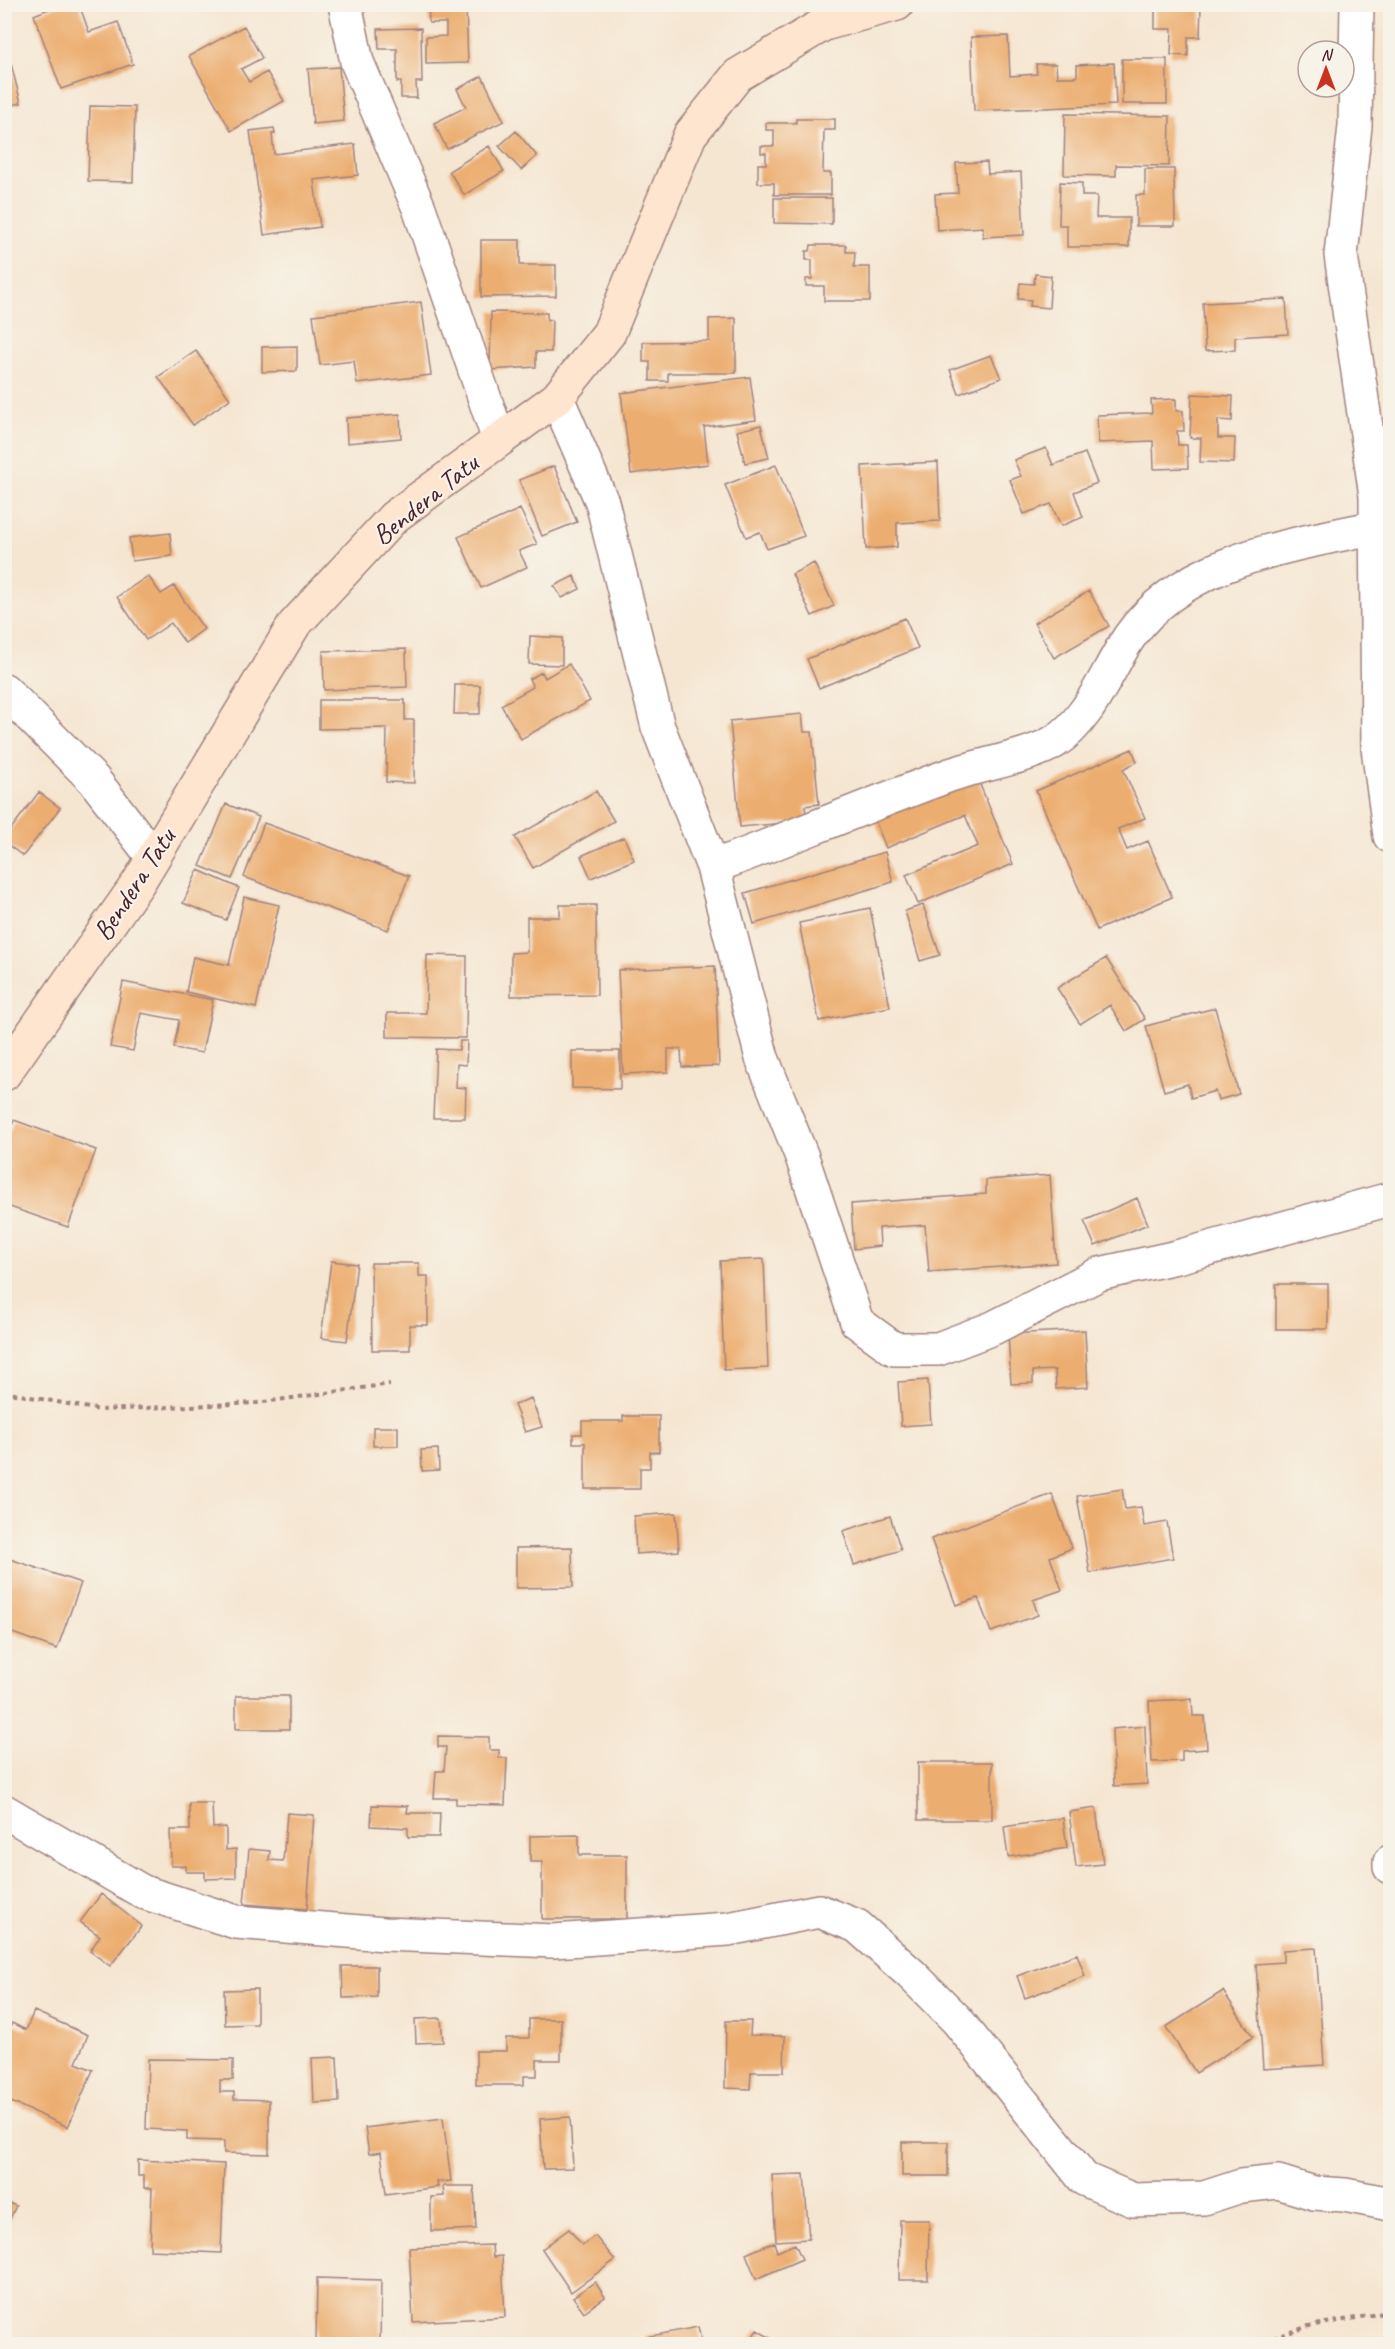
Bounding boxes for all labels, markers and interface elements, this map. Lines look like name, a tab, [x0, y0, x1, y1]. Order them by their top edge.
north arrow	[1296, 39, 1356, 99]
text: N	[1321, 45, 1334, 65]
street label: Bendera Tatu	[365, 444, 487, 553]
street label: Bendera Tatu	[85, 820, 184, 947]

